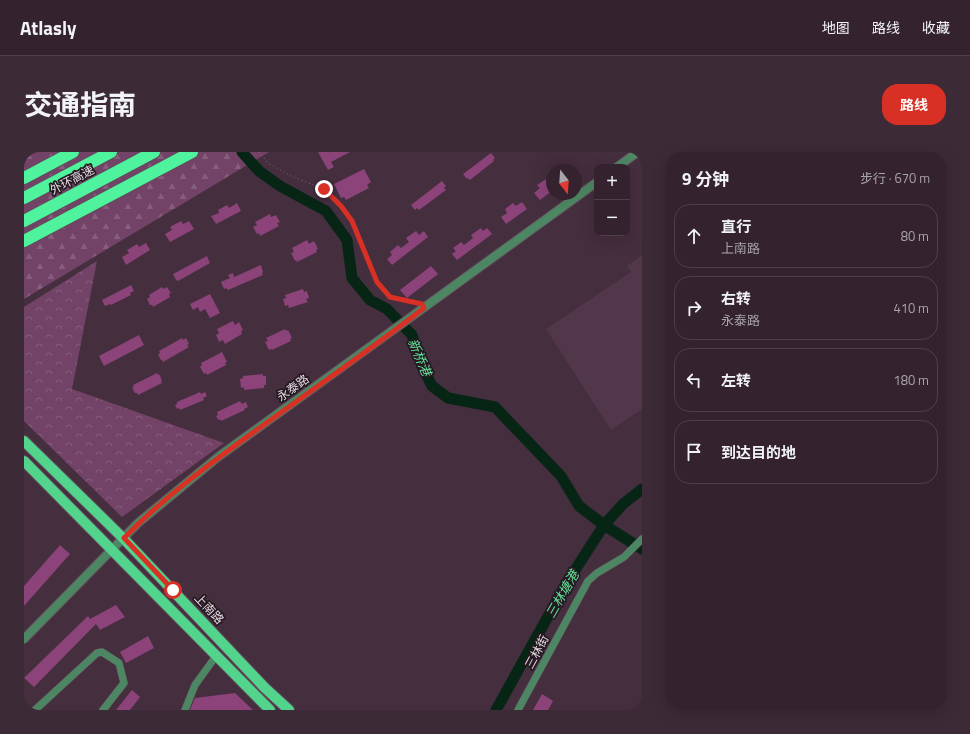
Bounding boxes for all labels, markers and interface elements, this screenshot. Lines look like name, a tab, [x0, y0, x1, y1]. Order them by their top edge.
text: Atlasly	[20, 13, 77, 42]
text: 地图	[822, 17, 850, 38]
text: 路线	[872, 17, 900, 38]
text: 收藏	[922, 17, 950, 38]
text: 交通指南	[24, 83, 136, 126]
button: 路线	[882, 84, 946, 125]
street label: 外环高速	[46, 160, 97, 199]
north arrow	[546, 164, 582, 200]
map controls	[594, 164, 630, 236]
button: +	[594, 164, 630, 200]
text: 9 分钟	[682, 166, 729, 192]
text: 步行 · 670 m	[860, 168, 930, 188]
route end	[315, 180, 333, 198]
button: −	[594, 200, 630, 236]
text: 直行	[721, 215, 751, 238]
icon: ahead	[683, 225, 705, 247]
text: 80 m	[901, 226, 929, 246]
text: 上南路	[721, 238, 760, 258]
text: 右转	[721, 287, 751, 310]
icon: right	[683, 297, 705, 319]
text: 410 m	[893, 298, 929, 318]
text: 永泰路	[721, 310, 760, 330]
water label: 新桥港	[403, 335, 438, 381]
street label: 永泰路	[273, 369, 313, 406]
icon: left	[683, 369, 705, 391]
text: 左转	[721, 369, 751, 392]
text: 180 m	[893, 370, 929, 390]
icon: arrive	[683, 441, 705, 463]
text: 到达目的地	[721, 441, 796, 464]
water label: 三林塘港	[540, 565, 585, 622]
route start	[164, 581, 182, 599]
street label: 上南路	[190, 589, 229, 628]
street label: 三林街	[520, 631, 553, 672]

